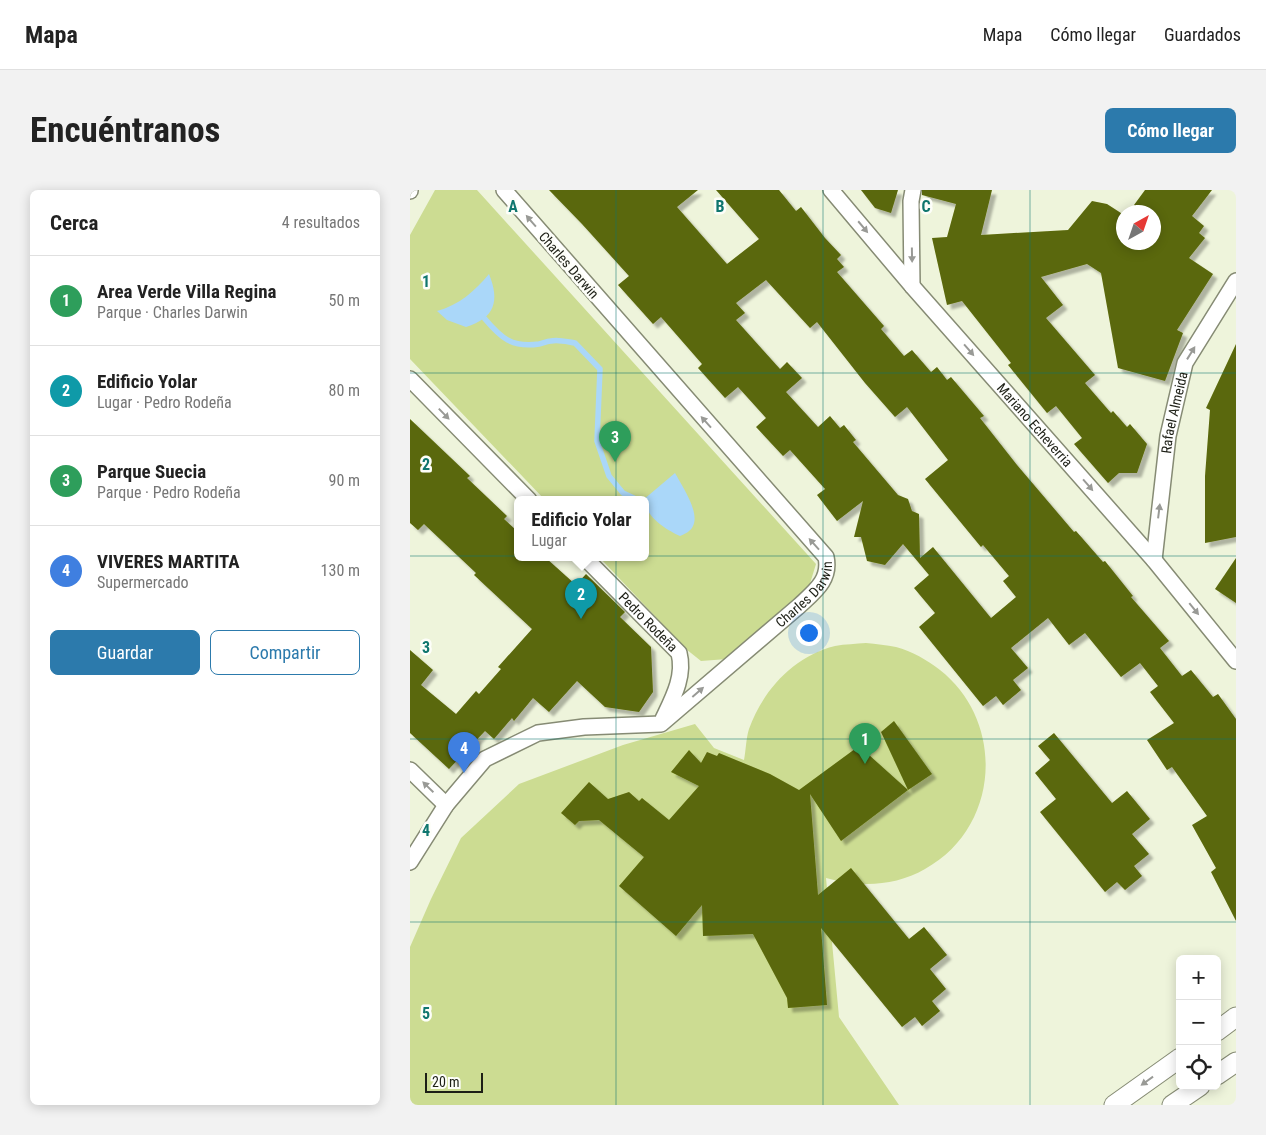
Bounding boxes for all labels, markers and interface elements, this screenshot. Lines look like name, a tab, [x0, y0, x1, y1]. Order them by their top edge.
text: Mapa	[25, 21, 78, 49]
text: Mapa	[983, 24, 1022, 45]
text: Cómo llegar	[1050, 24, 1136, 45]
text: Guardados	[1164, 24, 1241, 45]
button: Cómo llegar	[1105, 108, 1236, 153]
text: Encuéntranos	[30, 110, 221, 151]
text: A	[508, 197, 518, 216]
text: B	[716, 197, 725, 216]
text: C	[921, 197, 931, 216]
north arrow	[1116, 205, 1161, 250]
text: Cerca	[50, 211, 98, 235]
text: 4 resultados	[282, 213, 360, 232]
one-way arrow	[525, 214, 536, 227]
one-way arrow	[857, 221, 868, 234]
street label: Charles Darwin	[536, 228, 602, 302]
one-way arrow	[908, 248, 916, 264]
text: 1	[422, 272, 430, 291]
text: Area Verde Villa Regina	[97, 280, 276, 303]
text: 1	[62, 291, 70, 310]
text: 50 m	[328, 291, 360, 310]
text: Parque · Charles Darwin	[97, 303, 248, 322]
one-way arrow	[963, 344, 975, 356]
one-way arrow	[1187, 346, 1196, 359]
text: Edificio Yolar	[97, 370, 197, 393]
street label: Rafael Almeida	[1158, 370, 1191, 454]
street label: Mariano Echeverria	[994, 380, 1076, 470]
text: 2	[62, 381, 70, 400]
text: 80 m	[328, 381, 360, 400]
text: Lugar · Pedro Rodeña	[97, 393, 232, 412]
one-way arrow	[438, 408, 450, 420]
one-way arrow	[701, 416, 712, 429]
pin: 3	[599, 421, 631, 462]
text: 2	[422, 455, 430, 474]
text: Parque Suecia	[97, 460, 206, 483]
text: 3	[62, 471, 70, 490]
text: 90 m	[328, 471, 360, 490]
one-way arrow	[1082, 479, 1094, 491]
text: Parque · Pedro Rodeña	[97, 483, 241, 502]
popup	[514, 496, 649, 561]
one-way arrow	[1155, 503, 1163, 519]
text: Edificio Yolar	[531, 508, 632, 531]
text: Lugar	[531, 531, 567, 550]
one-way arrow	[809, 538, 820, 550]
text: VIVERES MARTITA	[97, 550, 240, 573]
text: 4	[62, 561, 70, 580]
text: 130 m	[321, 561, 360, 580]
street label: Charles Darwin	[772, 561, 835, 631]
text: Supermercado	[97, 573, 189, 592]
pin: 2	[565, 578, 597, 619]
street label: Pedro Rodeña	[616, 589, 681, 655]
one-way arrow	[1188, 602, 1199, 615]
your location	[796, 620, 822, 646]
button: Guardar	[50, 630, 200, 675]
button: Compartir	[210, 630, 360, 675]
text: 3	[422, 638, 430, 657]
one-way arrow	[691, 686, 703, 698]
pin: 1	[849, 723, 881, 764]
pin: 4	[448, 732, 480, 773]
one-way arrow	[422, 781, 434, 793]
text: 4	[422, 821, 430, 840]
map controls	[1176, 955, 1221, 1090]
button: +	[1176, 955, 1221, 1000]
button: −	[1176, 1000, 1221, 1045]
text: 5	[422, 1004, 430, 1023]
button: locate	[1176, 1045, 1221, 1090]
scale bar	[425, 1070, 482, 1093]
text: 20 m	[432, 1074, 460, 1090]
one-way arrow	[1140, 1076, 1154, 1086]

